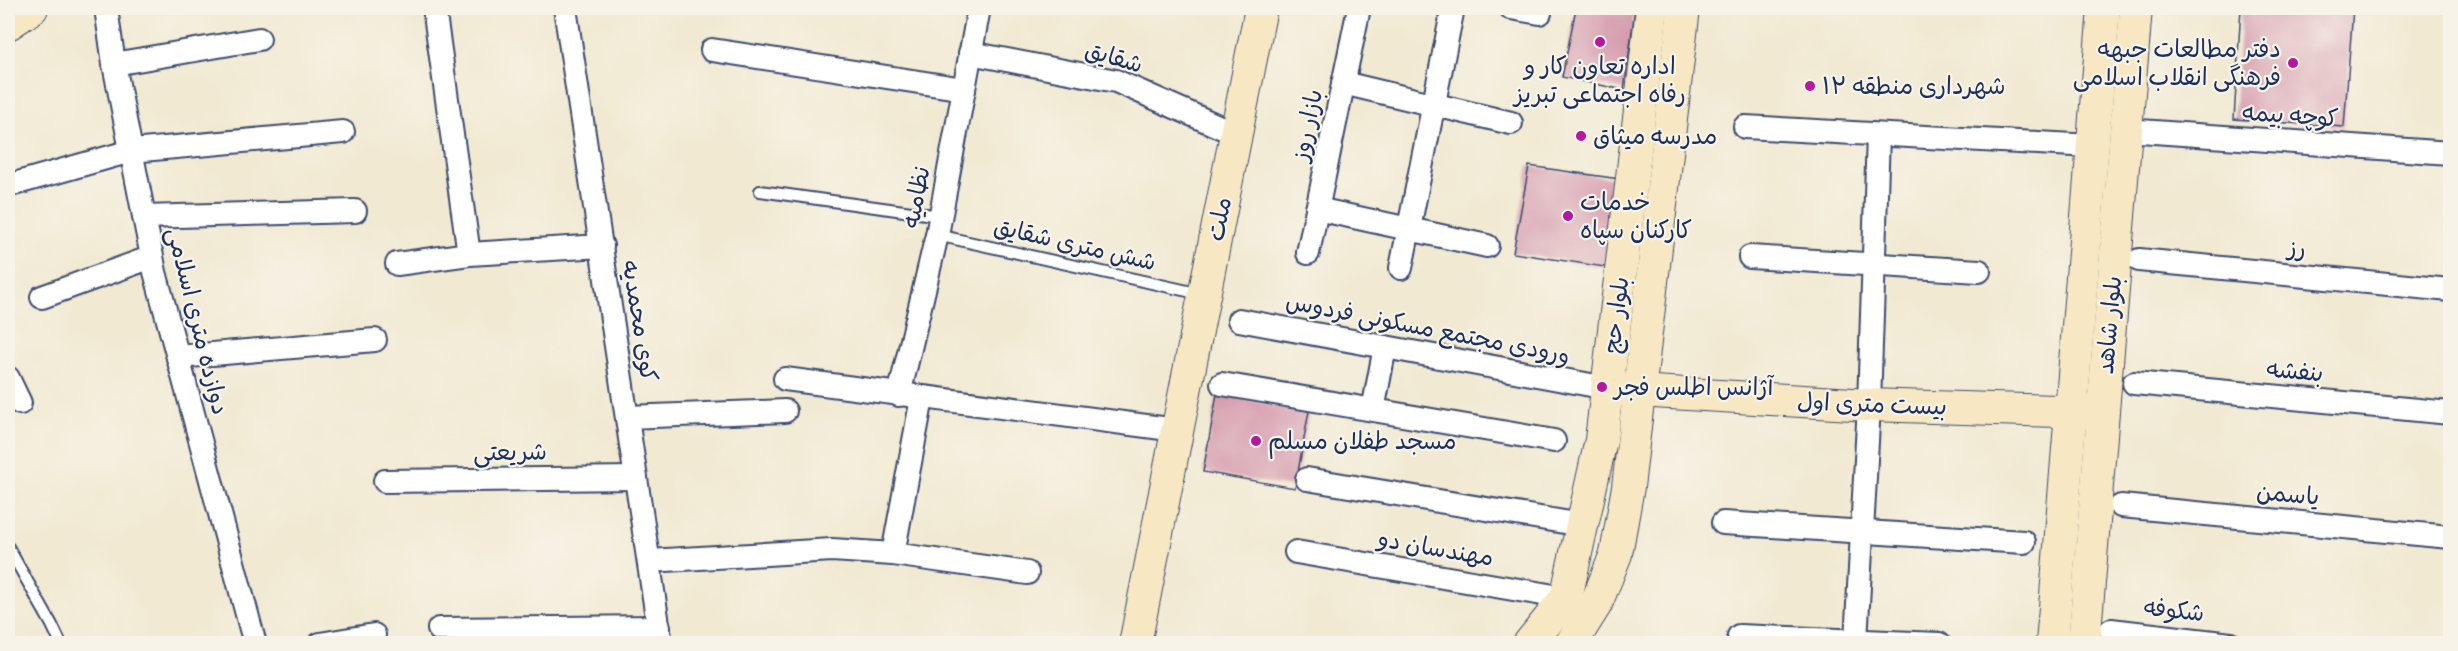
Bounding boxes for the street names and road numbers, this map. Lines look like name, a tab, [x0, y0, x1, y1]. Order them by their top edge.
street label: شقایق	[1080, 35, 1146, 84]
street label: بازار روز	[1285, 87, 1334, 167]
street label: کوچه بیمه	[2240, 98, 2339, 138]
street label: نظامیه	[896, 164, 942, 232]
street label: ملت	[1201, 195, 1243, 245]
street label: شش متری شقایق	[990, 212, 1159, 282]
street label: دوازده متری اسلامی	[155, 225, 235, 419]
street label: رز	[2284, 233, 2307, 269]
street label: کوی محمدیه	[611, 258, 663, 385]
street label: بلوار حج	[1597, 275, 1641, 356]
street label: بلوار شاهد	[2091, 275, 2133, 376]
street label: ورودی مجتمع مسکونی فردوس	[1282, 287, 1573, 375]
street label: بنفشه	[2265, 355, 2325, 393]
street label: بیست متری اول	[1796, 387, 1948, 427]
street label: شریعتی	[473, 437, 547, 473]
street label: یاسمن	[2255, 477, 2321, 517]
street label: مهندسان دو	[1373, 524, 1496, 578]
street label: شکوفه	[2142, 593, 2206, 633]

